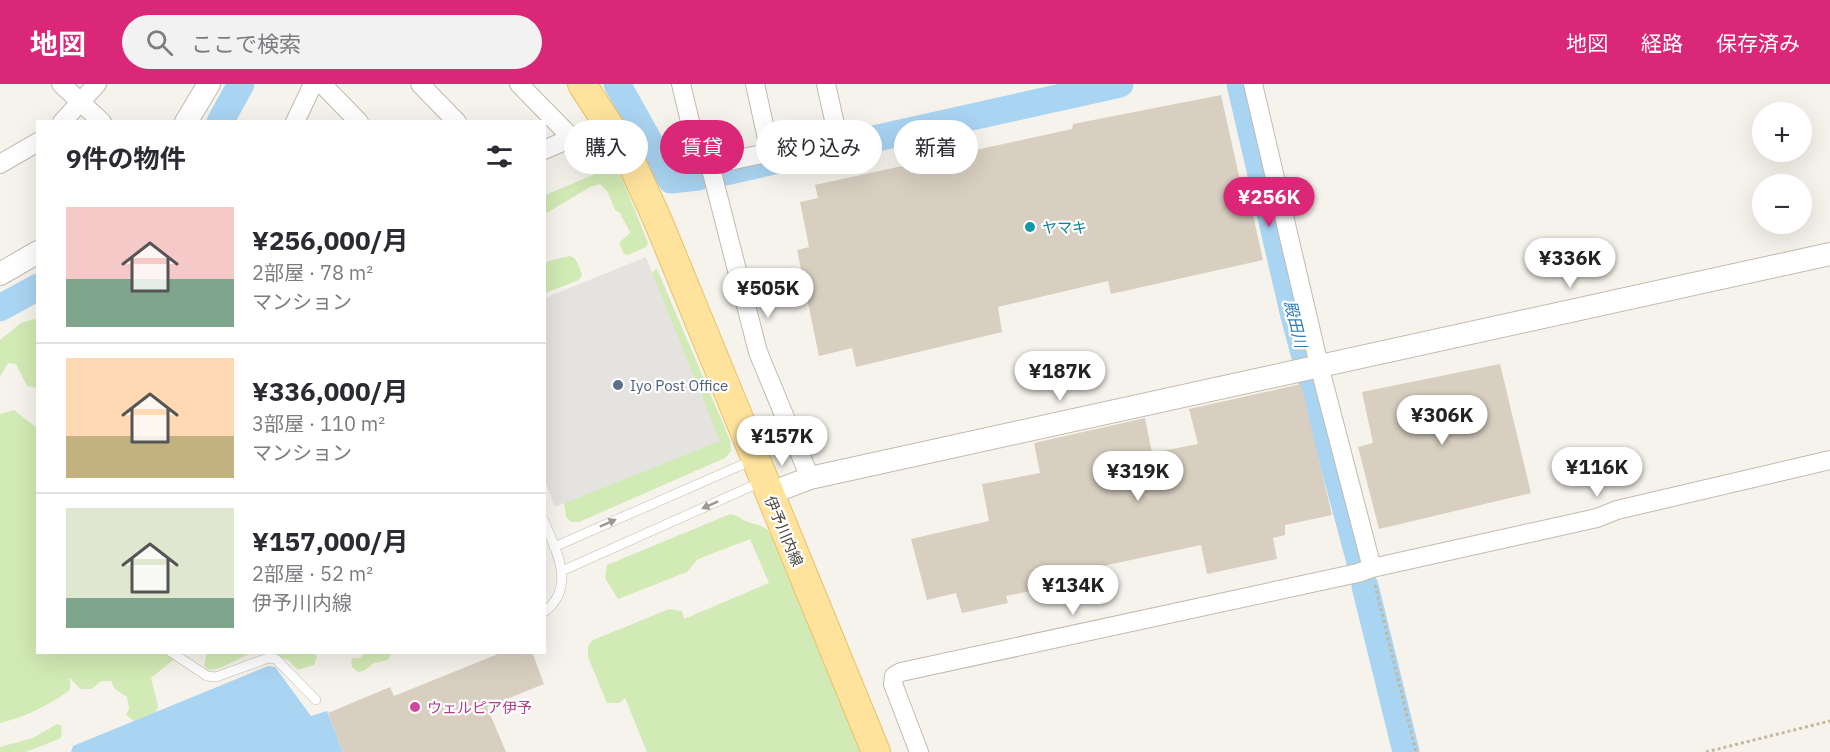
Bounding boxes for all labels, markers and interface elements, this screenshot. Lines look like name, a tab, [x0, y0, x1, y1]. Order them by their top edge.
search box	[122, 15, 542, 69]
text: 地図	[30, 25, 86, 62]
icon: search	[143, 26, 176, 59]
text: ここで検索	[191, 29, 301, 58]
text: 地図	[1566, 29, 1608, 57]
text: 経路	[1641, 29, 1683, 57]
text: 保存済み	[1716, 29, 1800, 57]
map controls	[1752, 102, 1812, 234]
button: +	[1752, 102, 1812, 162]
chip: 購入	[564, 120, 648, 174]
chip: 賃貸	[660, 120, 744, 174]
chip: 絞り込み	[756, 120, 882, 174]
chip: 新着	[894, 120, 978, 174]
icon: filters	[483, 140, 516, 173]
text: 9件の物件	[66, 141, 186, 175]
button: −	[1752, 174, 1812, 234]
pin: ¥256K	[1227, 177, 1311, 228]
text: ¥256K	[1238, 183, 1300, 210]
place label: ヤマキ	[1042, 218, 1087, 237]
marker: ヤマキ	[1023, 220, 1037, 234]
text: ¥256,000/月	[252, 223, 409, 257]
icon: home	[114, 231, 186, 303]
pin: ¥336K	[1528, 238, 1612, 289]
text: ¥336K	[1539, 244, 1601, 271]
text: 2部屋 · 78 m²	[252, 259, 373, 286]
pin: ¥505K	[726, 268, 810, 319]
text: ¥505K	[737, 274, 799, 301]
text: マンション	[252, 288, 352, 315]
water label: 殿田川	[1280, 298, 1312, 352]
pin: ¥187K	[1018, 351, 1102, 402]
text: ¥187K	[1029, 357, 1091, 384]
text: ¥336,000/月	[252, 374, 409, 408]
place label: Iyo Post Office	[630, 376, 728, 395]
marker: Iyo Post Office	[611, 378, 625, 392]
icon: home	[114, 382, 186, 454]
pin: ¥306K	[1400, 395, 1484, 446]
text: ¥306K	[1411, 401, 1473, 428]
text: 3部屋 · 110 m²	[252, 410, 385, 437]
pin: ¥157K	[740, 416, 824, 467]
text: ¥157K	[751, 422, 813, 449]
text: マンション	[252, 439, 352, 466]
pin: ¥116K	[1555, 447, 1639, 498]
pin: ¥319K	[1096, 451, 1180, 502]
text: ¥116K	[1566, 453, 1628, 480]
text: ¥319K	[1107, 457, 1169, 484]
street label: 伊予川内線	[761, 493, 807, 569]
one-way arrow	[700, 500, 718, 510]
one-way arrow	[599, 518, 617, 528]
text: ¥157,000/月	[252, 524, 409, 558]
icon: home	[114, 532, 186, 604]
text: 2部屋 · 52 m²	[252, 560, 373, 587]
pin: ¥134K	[1031, 565, 1115, 616]
text: ¥134K	[1042, 571, 1104, 598]
text: 伊予川内線	[252, 589, 352, 616]
place label: ウェルピア伊予	[427, 698, 532, 717]
marker: ウェルピア伊予	[408, 700, 422, 714]

